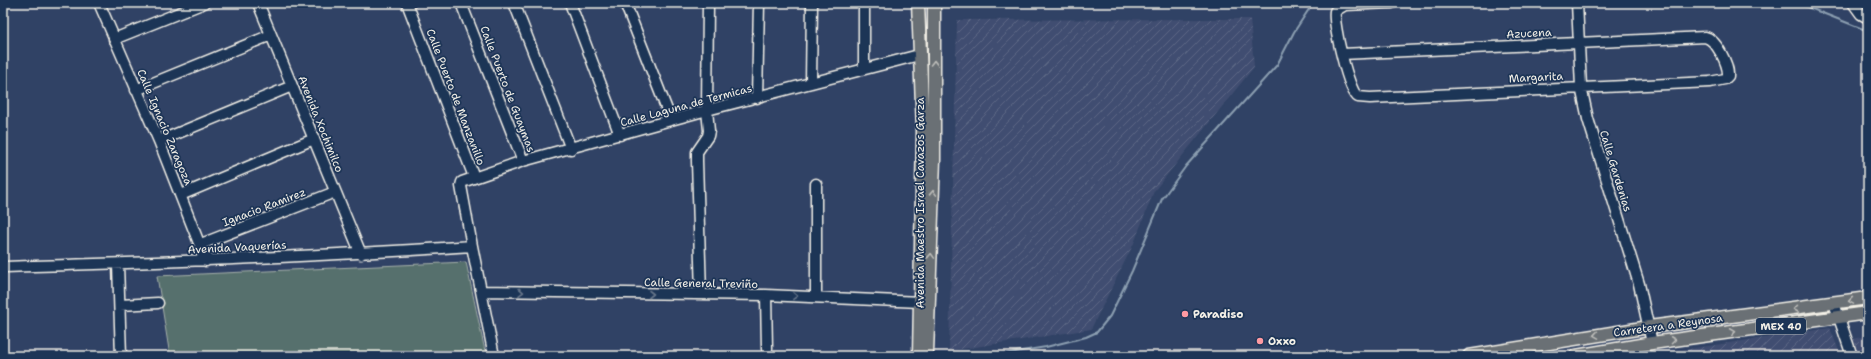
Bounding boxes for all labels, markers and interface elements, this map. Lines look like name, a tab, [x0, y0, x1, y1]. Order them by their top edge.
street label: Calle Puerto de Guaymas	[476, 24, 539, 154]
street label: Azucena	[1506, 25, 1552, 42]
street label: Calle Puerto de Manzanillo	[423, 27, 489, 168]
one-way arrow	[930, 60, 938, 66]
street label: Calle Ignacio Zaragoza	[133, 67, 196, 188]
street label: Margarita	[1508, 69, 1564, 86]
street label: Avenida Xochimilco	[294, 74, 347, 175]
street label: Calle Laguna de Termicas	[619, 81, 754, 130]
street label: Avenida Maestro Israel Cavazos Garza	[913, 97, 928, 309]
street label: Calle Gardenias	[1596, 129, 1635, 214]
street label: Ignacio Ramirez	[220, 185, 308, 230]
one-way arrow	[929, 190, 937, 196]
street label: Avenida Vaquerías	[187, 237, 287, 258]
one-way arrow	[927, 253, 935, 259]
street label: Calle General Treviño	[644, 275, 758, 292]
one-way arrow	[518, 288, 524, 296]
one-way arrow	[648, 290, 654, 298]
one-way arrow	[792, 292, 798, 300]
one-way arrow	[1848, 296, 1854, 305]
one-way arrow	[1793, 304, 1799, 313]
place label: Paradiso	[1193, 307, 1243, 322]
marker: Paradiso	[1180, 309, 1190, 319]
street label: Carretera a Reynosa	[1613, 310, 1724, 341]
road number: MEX 40	[1756, 318, 1806, 334]
one-way arrow	[1730, 328, 1736, 337]
one-way arrow	[1593, 331, 1599, 339]
place label: Oxxo	[1268, 334, 1296, 349]
marker: Oxxo	[1255, 336, 1265, 346]
one-way arrow	[1670, 336, 1676, 345]

